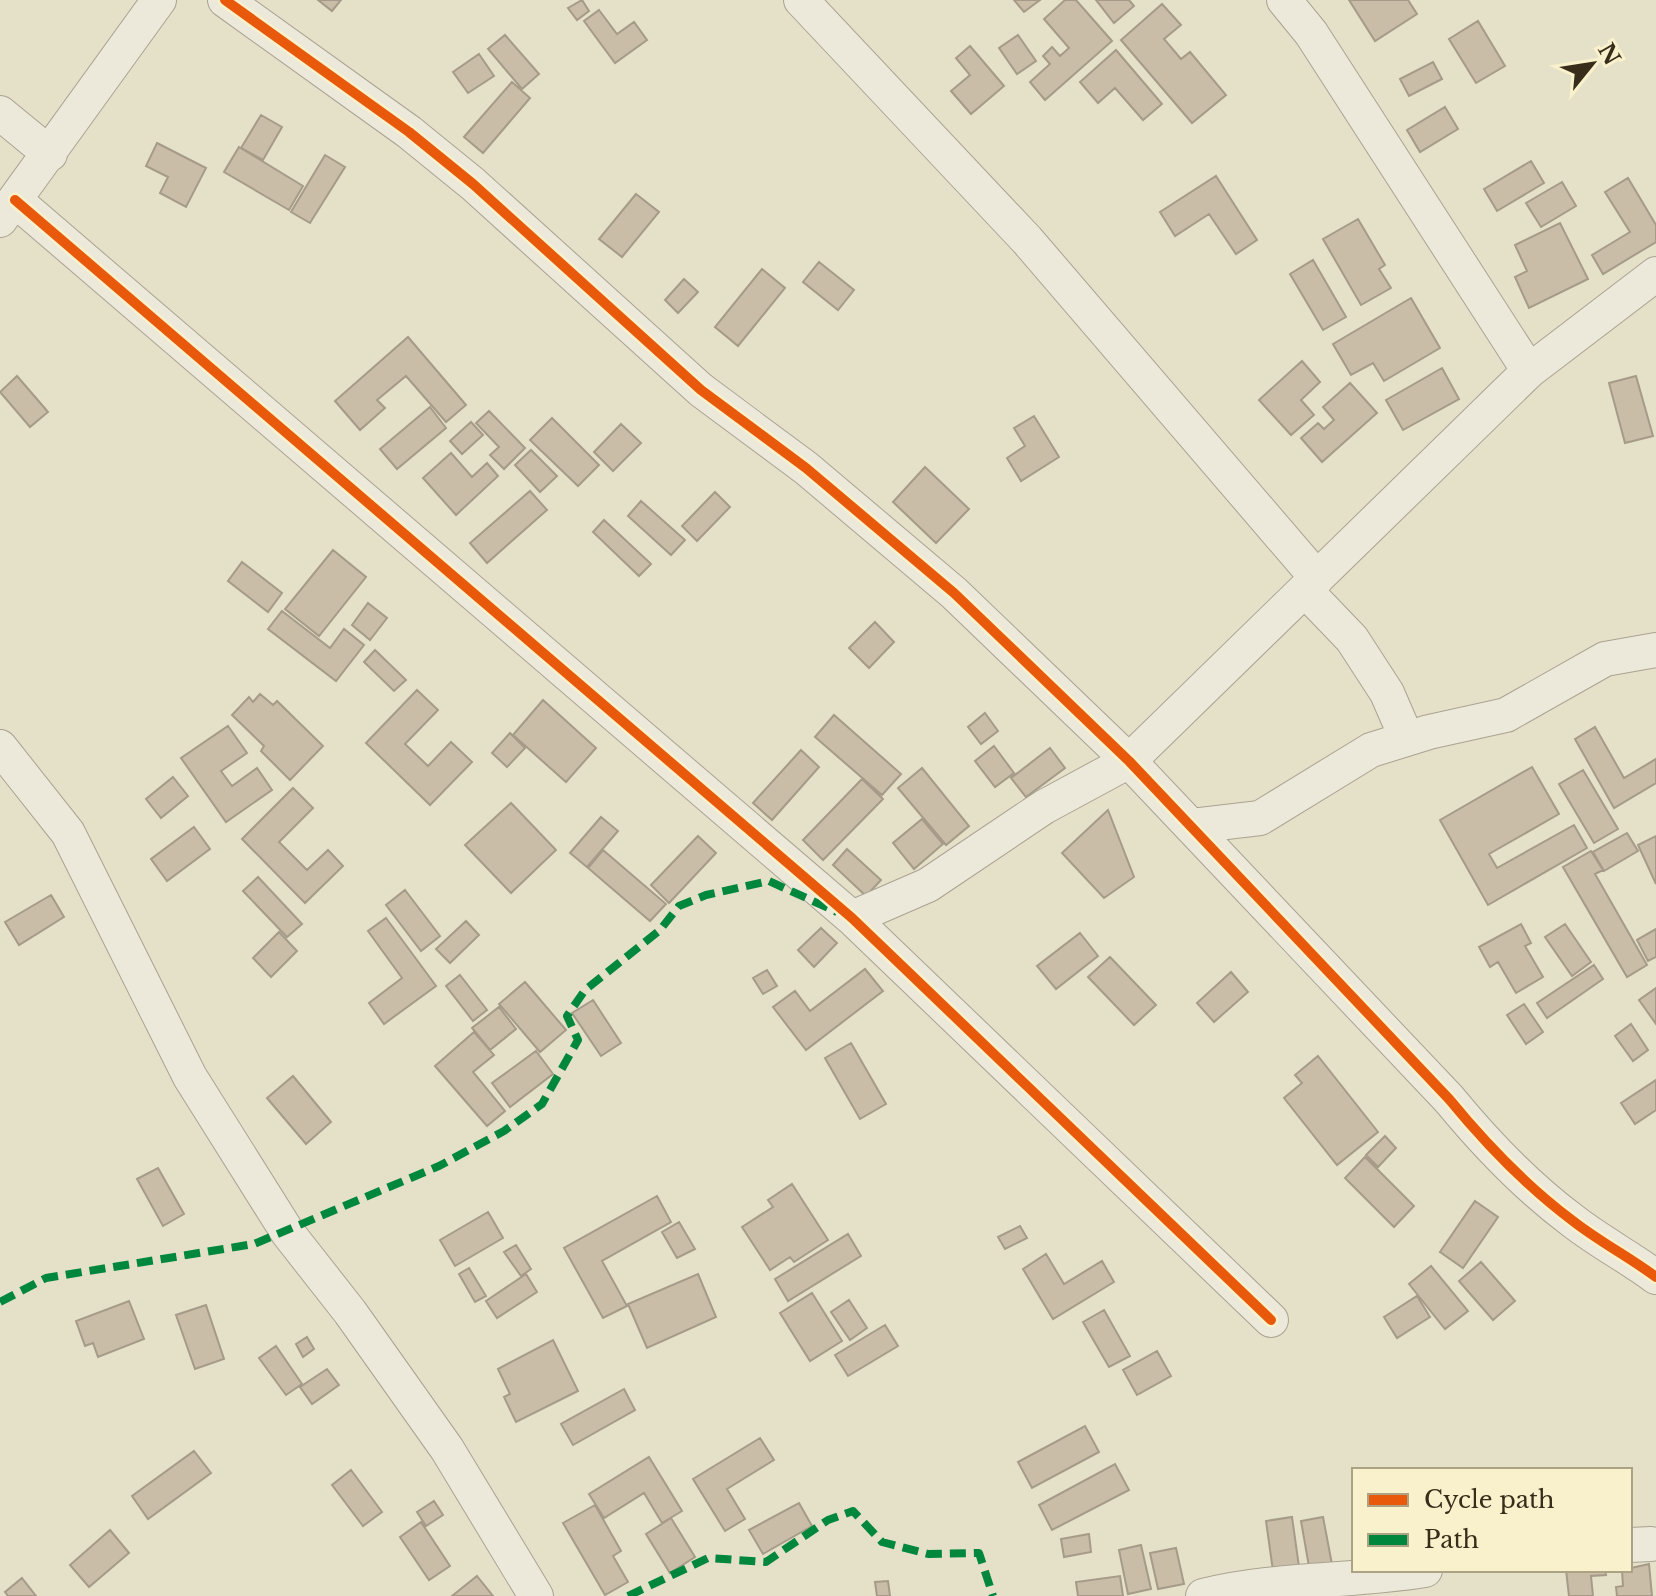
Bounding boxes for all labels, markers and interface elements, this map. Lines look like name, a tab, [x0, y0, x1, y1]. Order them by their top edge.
north arrow	[1552, 24, 1632, 104]
text: N	[1592, 39, 1626, 70]
legend	[1352, 1468, 1632, 1572]
text: Cycle path	[1424, 1485, 1555, 1514]
text: Path	[1424, 1525, 1479, 1554]

